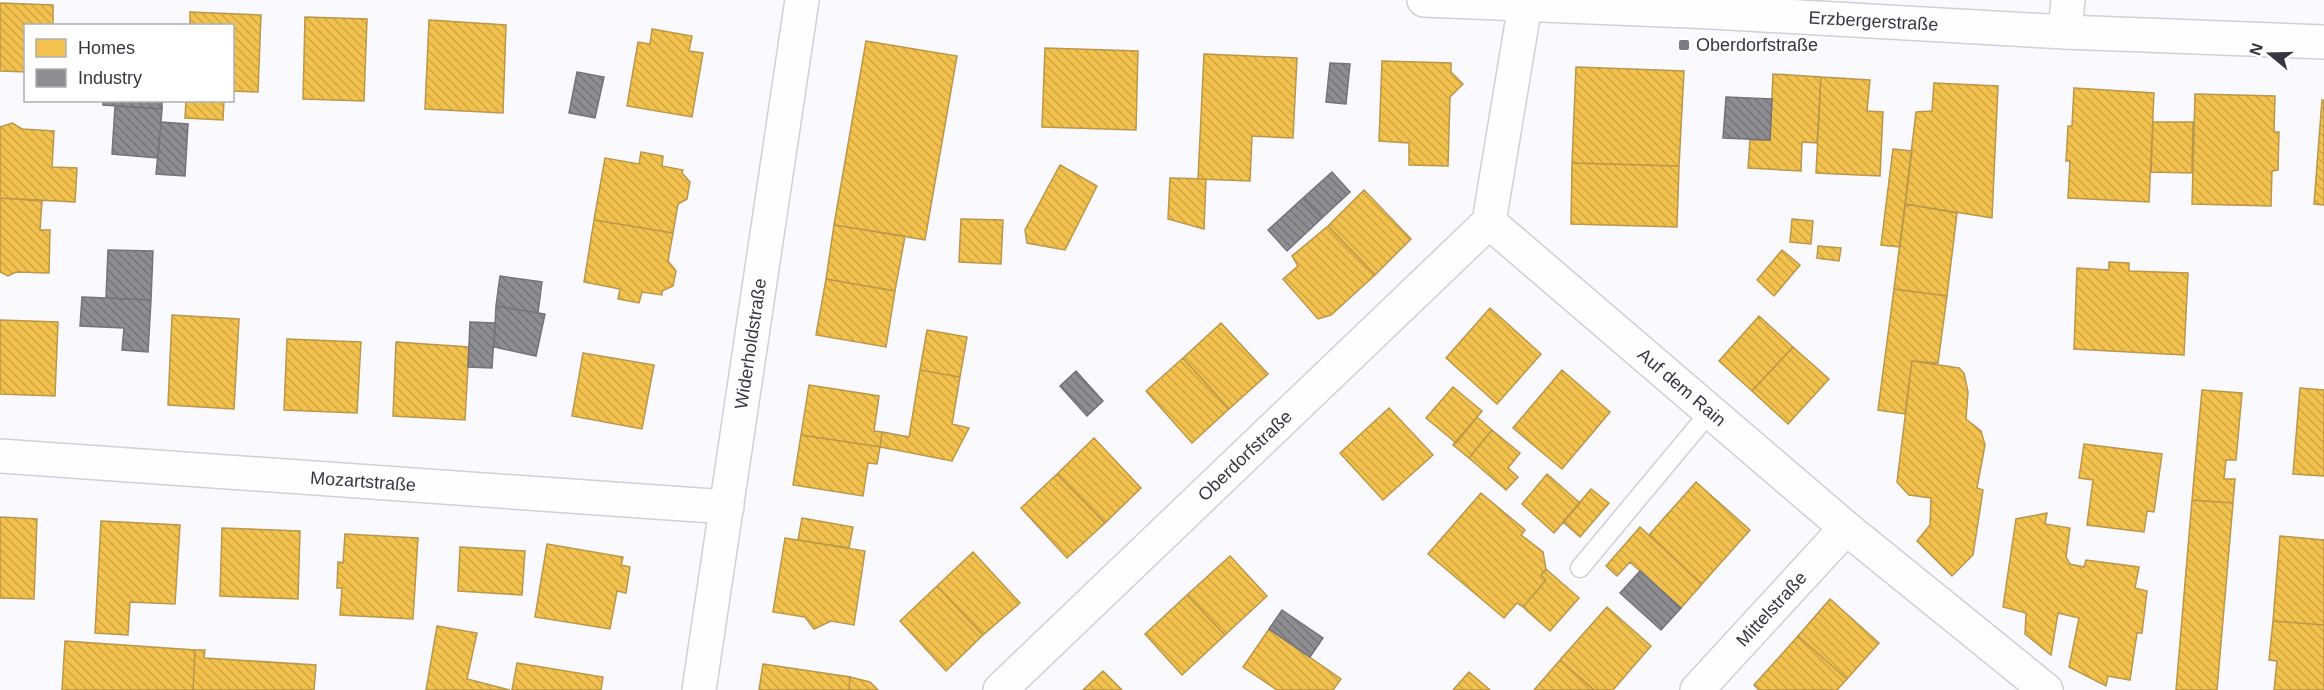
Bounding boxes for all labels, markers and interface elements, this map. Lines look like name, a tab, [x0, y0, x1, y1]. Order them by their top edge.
street label: Erzbergerstraße	[1808, 7, 1939, 35]
legend	[24, 24, 234, 102]
north arrow	[2240, 24, 2300, 84]
place label: Oberdorfstraße	[1696, 35, 1818, 55]
text: Homes	[78, 38, 135, 58]
marker: Oberdorfstraße	[1677, 38, 1691, 52]
text: N	[2246, 41, 2266, 58]
text: Industry	[78, 68, 142, 88]
street label: Widerholdstraße	[731, 277, 770, 411]
street label: Auf dem Rain	[1634, 344, 1730, 430]
street label: Oberdorfstraße	[1194, 406, 1296, 505]
street label: Mozartstraße	[309, 468, 417, 495]
street label: Mittelstraße	[1732, 568, 1811, 650]

